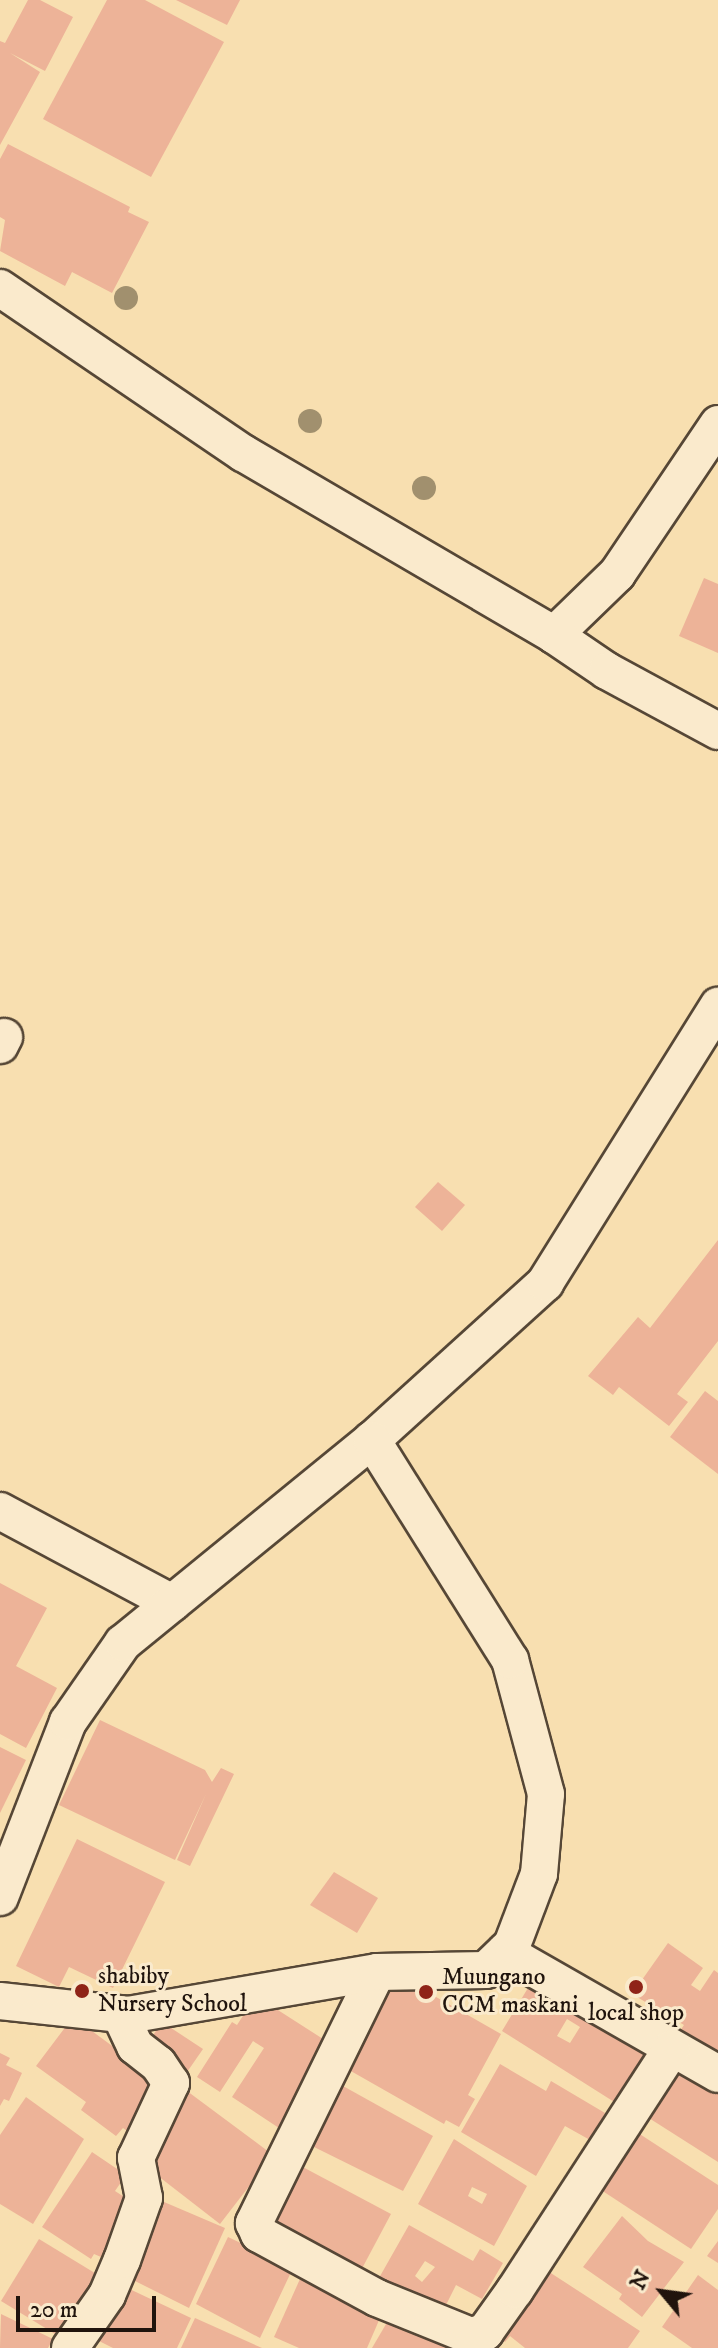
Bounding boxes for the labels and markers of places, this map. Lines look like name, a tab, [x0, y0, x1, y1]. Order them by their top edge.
place label: shabiby Nursery School	[98, 1963, 247, 2019]
place label: Muungano CCM maskani	[442, 1964, 578, 2020]
marker: local shop	[627, 1978, 645, 1996]
marker: shabiby Nursery School	[73, 1982, 91, 2000]
marker: Muungano CCM maskani	[417, 1983, 435, 2001]
place label: local shop	[588, 2000, 684, 2028]

